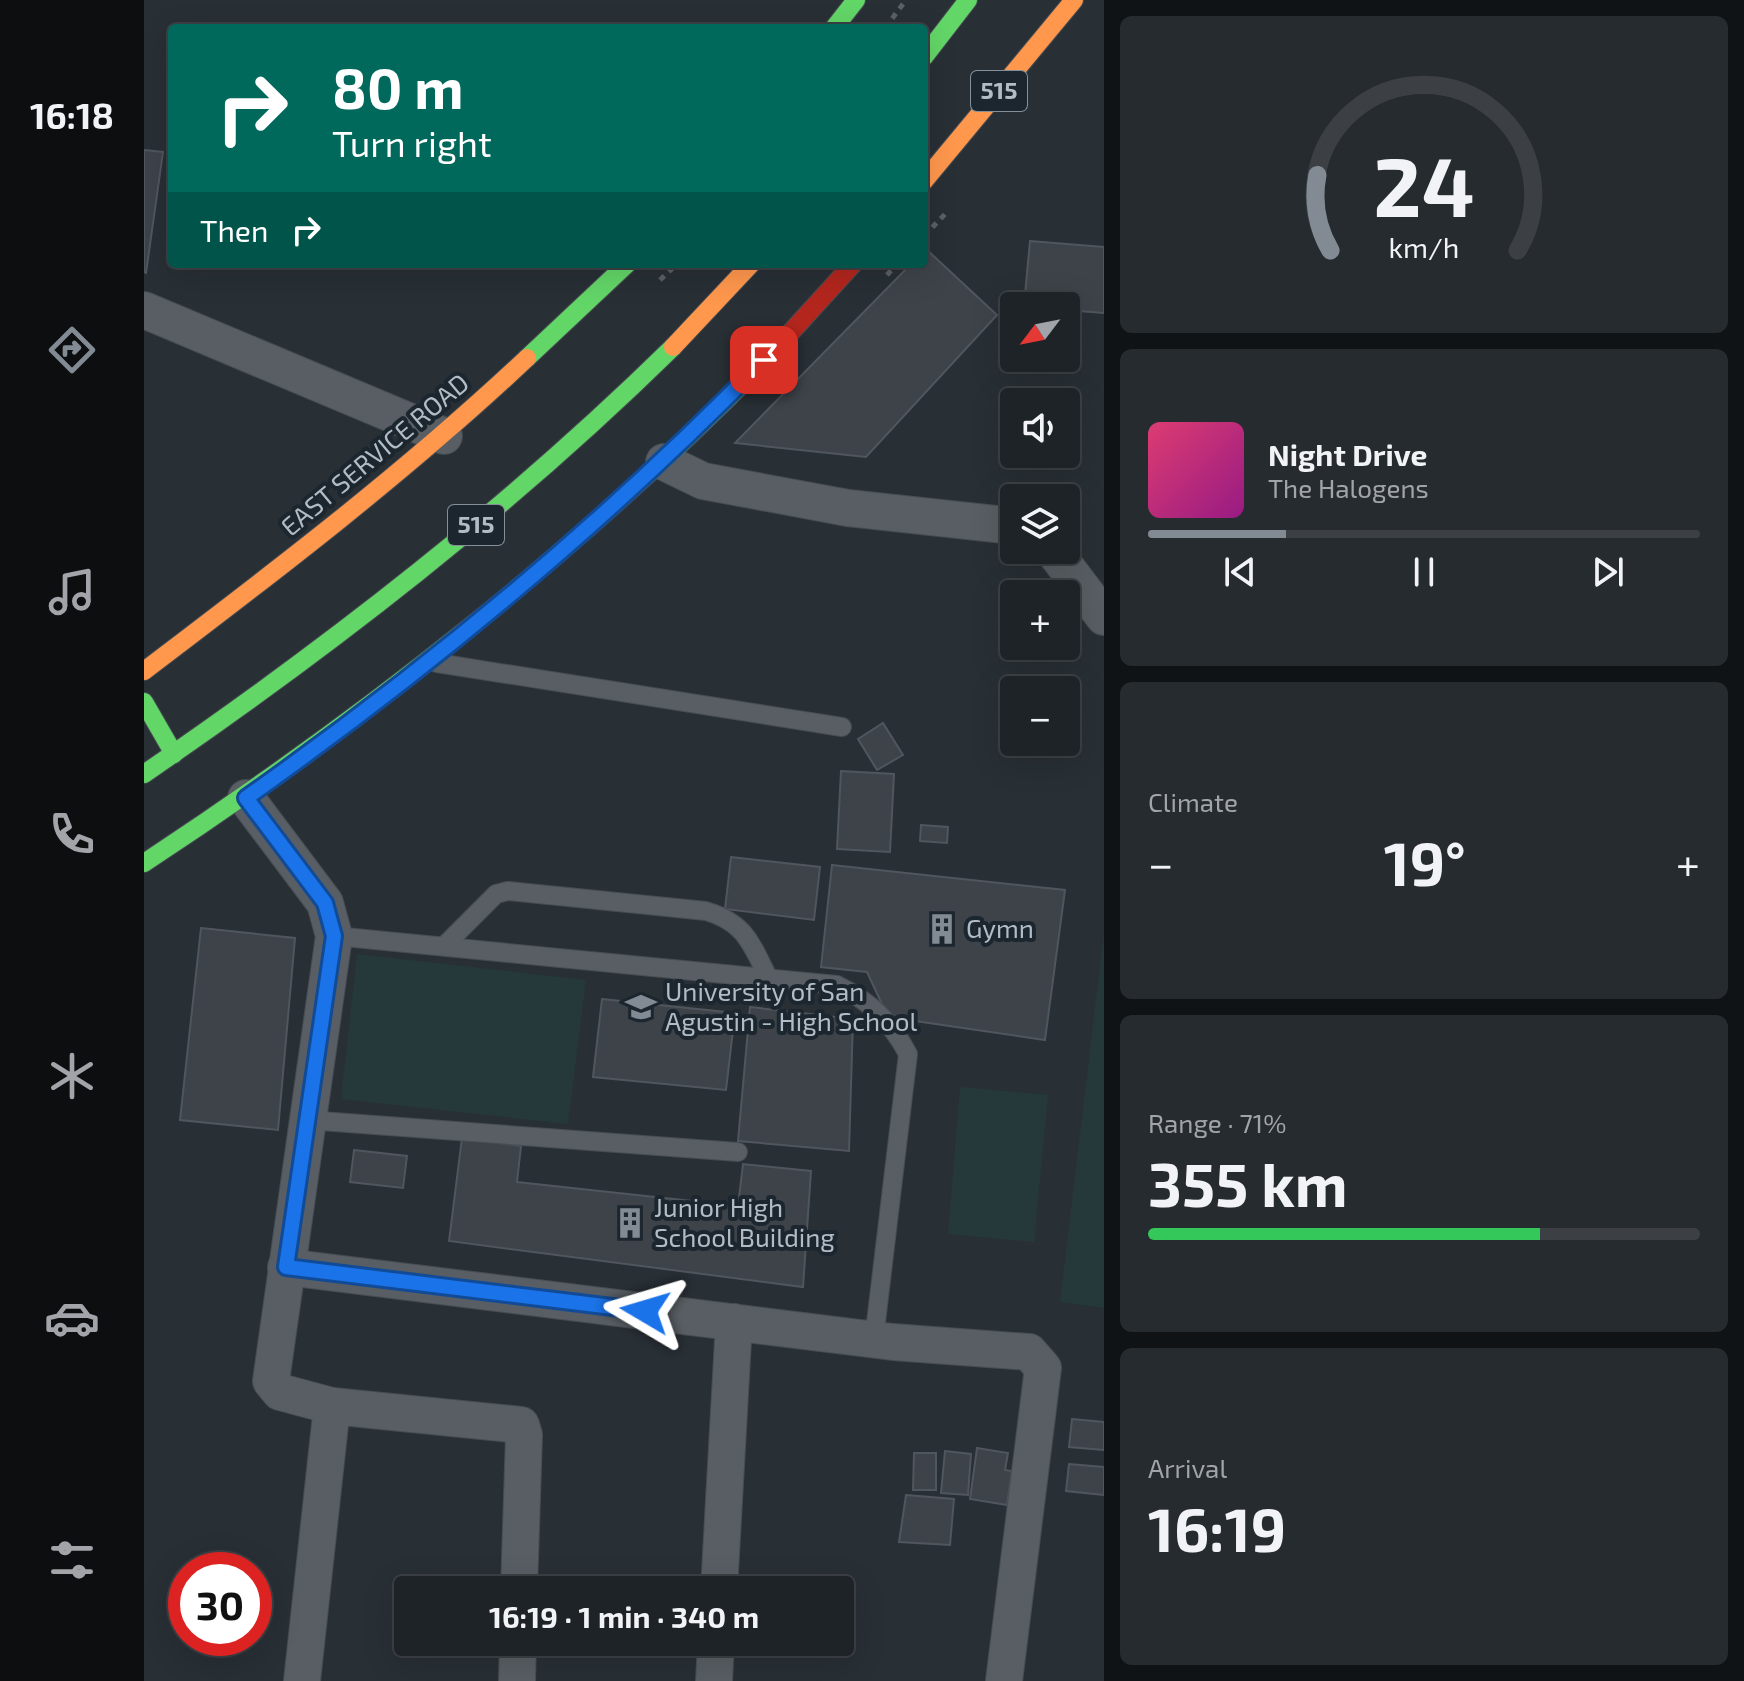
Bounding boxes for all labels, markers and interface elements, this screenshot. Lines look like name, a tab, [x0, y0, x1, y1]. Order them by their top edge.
text: 80 m	[332, 53, 464, 120]
icon: right	[200, 56, 304, 160]
road number: 515	[971, 71, 1027, 111]
text: 16:18	[30, 93, 114, 136]
text: Turn right	[332, 121, 492, 164]
text: 24	[1373, 133, 1475, 233]
icon: right	[284, 208, 328, 252]
text: Then	[200, 212, 268, 248]
text: km/h	[1389, 229, 1459, 264]
north arrow	[1000, 292, 1080, 372]
map controls	[1000, 292, 1080, 756]
icon: directions	[44, 322, 100, 378]
pin	[730, 326, 798, 394]
icon: arrive	[742, 338, 786, 382]
street label: EAST SERVICE ROAD	[274, 366, 474, 541]
button: sound	[1000, 388, 1080, 468]
text: Night Drive	[1268, 436, 1427, 472]
text: The Halogens	[1268, 472, 1429, 503]
button: layers	[1000, 484, 1080, 564]
road number: 515	[448, 505, 504, 545]
icon: previous	[1218, 550, 1262, 594]
icon: pause	[1402, 550, 1446, 594]
icon: next	[1586, 550, 1630, 594]
icon: music	[44, 564, 100, 620]
button: +	[1000, 580, 1080, 660]
button: −	[1000, 676, 1080, 756]
text: Climate	[1148, 786, 1238, 817]
icon: phone	[44, 806, 100, 862]
text: 19°	[1384, 826, 1466, 898]
text: −	[1148, 836, 1174, 889]
text: +	[1676, 836, 1700, 889]
building icon: Gymn	[925, 912, 959, 946]
place label: Gymn	[966, 912, 1034, 943]
place label: University of San Agustin - High School	[665, 975, 918, 1036]
school or university icon: University of San Agustin - High School	[624, 990, 658, 1024]
icon: climate	[44, 1048, 100, 1104]
text: Range · 71%	[1148, 1107, 1286, 1138]
text: 355 km	[1148, 1147, 1348, 1219]
place label: Junior High School Building	[654, 1191, 835, 1252]
building icon: Junior High School Building	[613, 1206, 647, 1240]
position arrow	[603, 1269, 687, 1353]
icon: car	[44, 1290, 100, 1346]
text: Arrival	[1148, 1452, 1227, 1483]
text: 16:19	[1148, 1492, 1286, 1564]
icon: filters	[44, 1532, 100, 1588]
speed limit sign: 30	[168, 1552, 272, 1656]
text: 16:19 · 1 min · 340 m	[489, 1598, 759, 1634]

